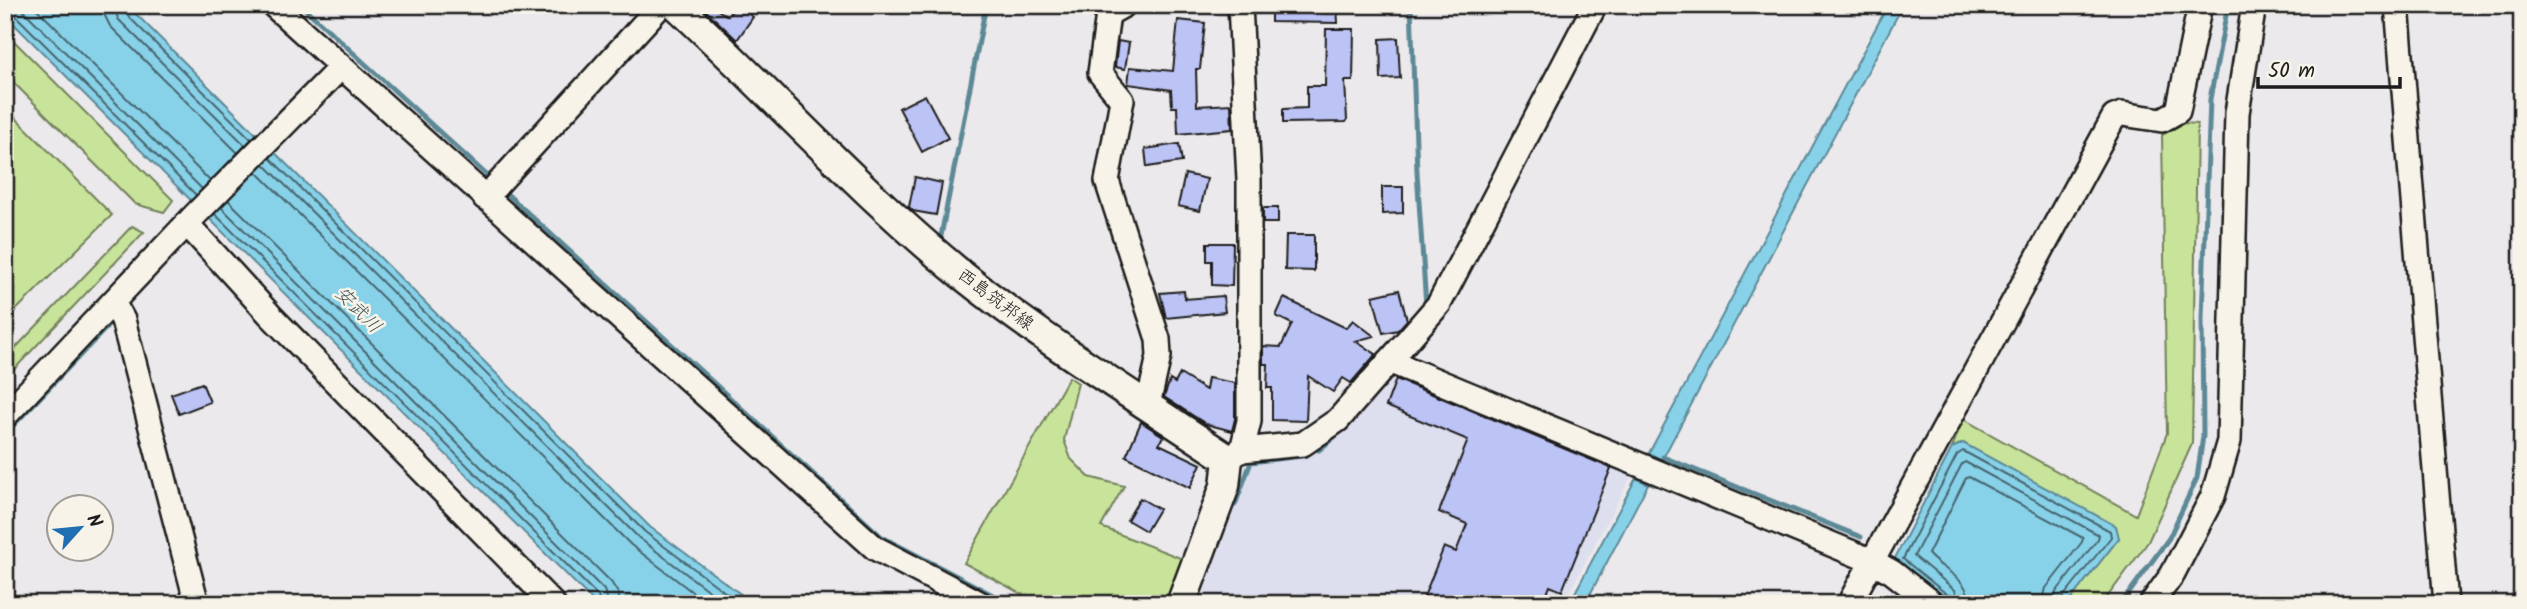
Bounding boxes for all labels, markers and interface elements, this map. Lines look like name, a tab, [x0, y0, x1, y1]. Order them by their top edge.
scale bar	[2258, 46, 2399, 90]
text: 50 m	[2268, 55, 2315, 88]
street label: 西島筑邦線	[950, 262, 1040, 339]
water label: 安武川	[327, 280, 388, 341]
north arrow	[46, 494, 116, 564]
text: N	[77, 509, 109, 533]

